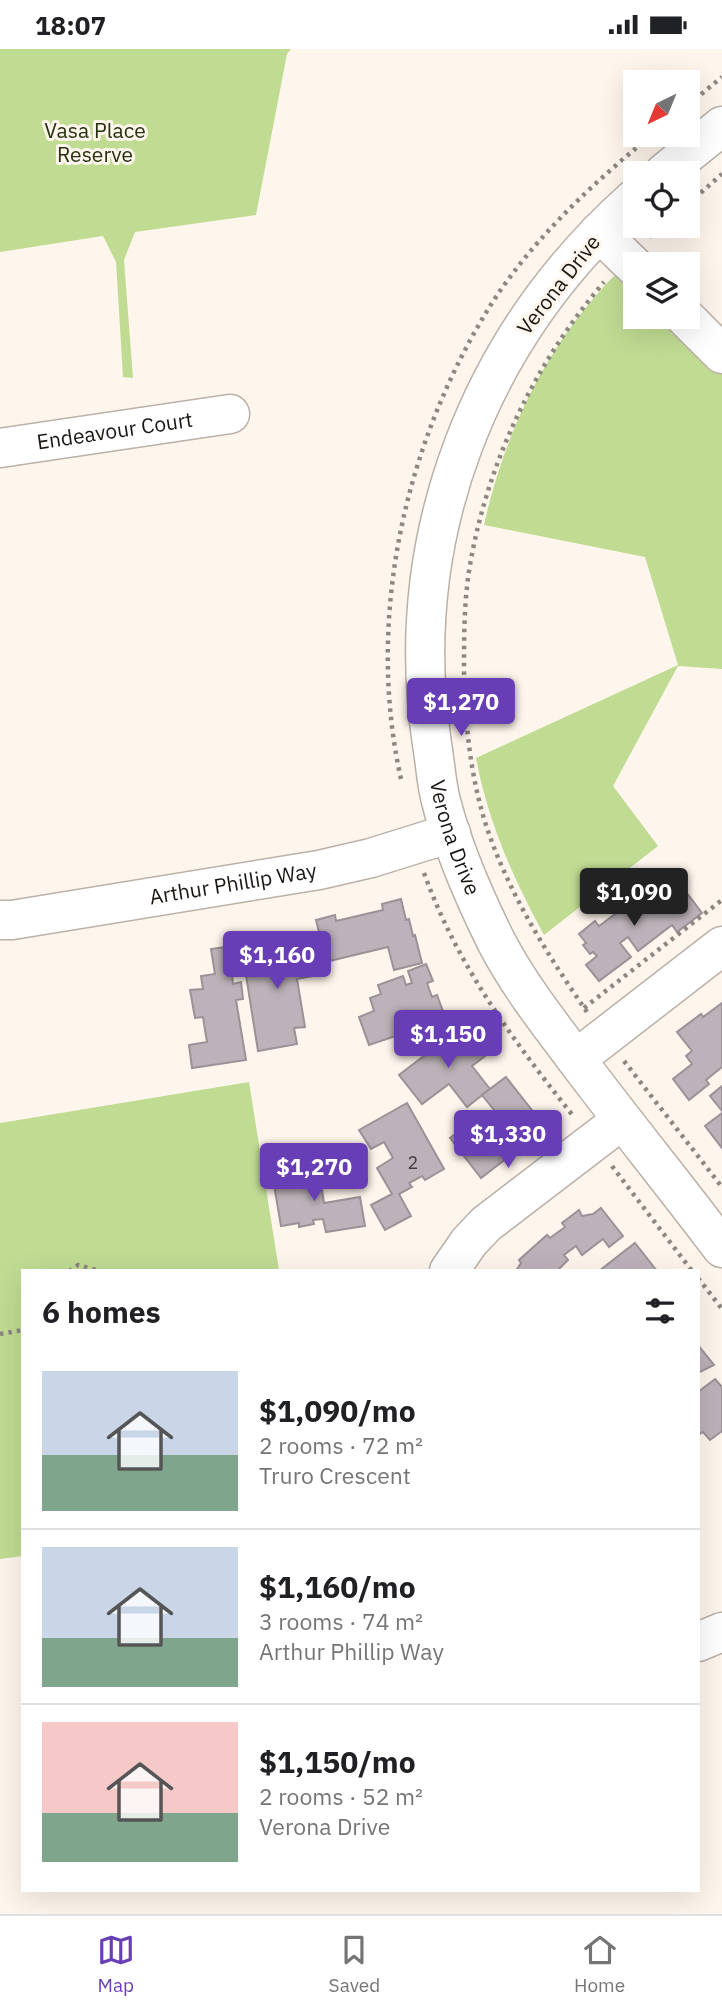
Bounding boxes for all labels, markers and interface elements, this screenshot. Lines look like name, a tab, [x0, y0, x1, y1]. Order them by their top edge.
text: 18:07	[35, 8, 106, 42]
north arrow	[623, 70, 700, 147]
map controls	[623, 70, 700, 329]
park label: Vasa Place Reserve	[44, 116, 146, 168]
button: locate	[623, 161, 700, 238]
street label: Verona Drive	[510, 229, 606, 340]
button: layers	[623, 252, 700, 329]
street label: Endeavour Court	[35, 405, 195, 455]
pin: $1,270	[404, 679, 518, 738]
text: $1,270	[423, 686, 499, 716]
street label: Verona Drive	[424, 778, 488, 899]
street label: Arthur Phillip Way	[147, 856, 319, 910]
pin: $1,090	[577, 869, 691, 928]
text: $1,090	[596, 876, 672, 906]
pin: $1,160	[220, 932, 334, 991]
text: $1,160	[239, 939, 315, 969]
pin: $1,150	[391, 1011, 505, 1070]
text: $1,150	[410, 1018, 486, 1048]
pin: $1,330	[451, 1111, 565, 1170]
text: $1,330	[470, 1118, 546, 1148]
pin: $1,270	[257, 1143, 371, 1203]
text: $1,270	[276, 1151, 352, 1181]
house number: 2	[408, 1151, 418, 1174]
text: 6 homes	[42, 1292, 161, 1331]
icon: filters	[641, 1292, 679, 1330]
text: $1,090/mo	[259, 1391, 416, 1430]
icon: home	[98, 1399, 182, 1483]
text: 2 rooms · 72 m²	[259, 1430, 423, 1460]
text: Truro Crescent	[259, 1460, 411, 1490]
text: $1,160/mo	[259, 1567, 416, 1606]
icon: home	[98, 1575, 182, 1659]
text: 3 rooms · 74 m²	[259, 1606, 423, 1636]
text: Arthur Phillip Way	[259, 1636, 444, 1666]
text: $1,150/mo	[259, 1742, 416, 1781]
icon: home	[98, 1750, 182, 1834]
text: 2 rooms · 52 m²	[259, 1781, 423, 1811]
text: Verona Drive	[259, 1811, 390, 1841]
tab: Map	[97, 1931, 135, 1997]
tab: Saved	[329, 1931, 380, 1997]
tab: Home	[574, 1931, 625, 1997]

